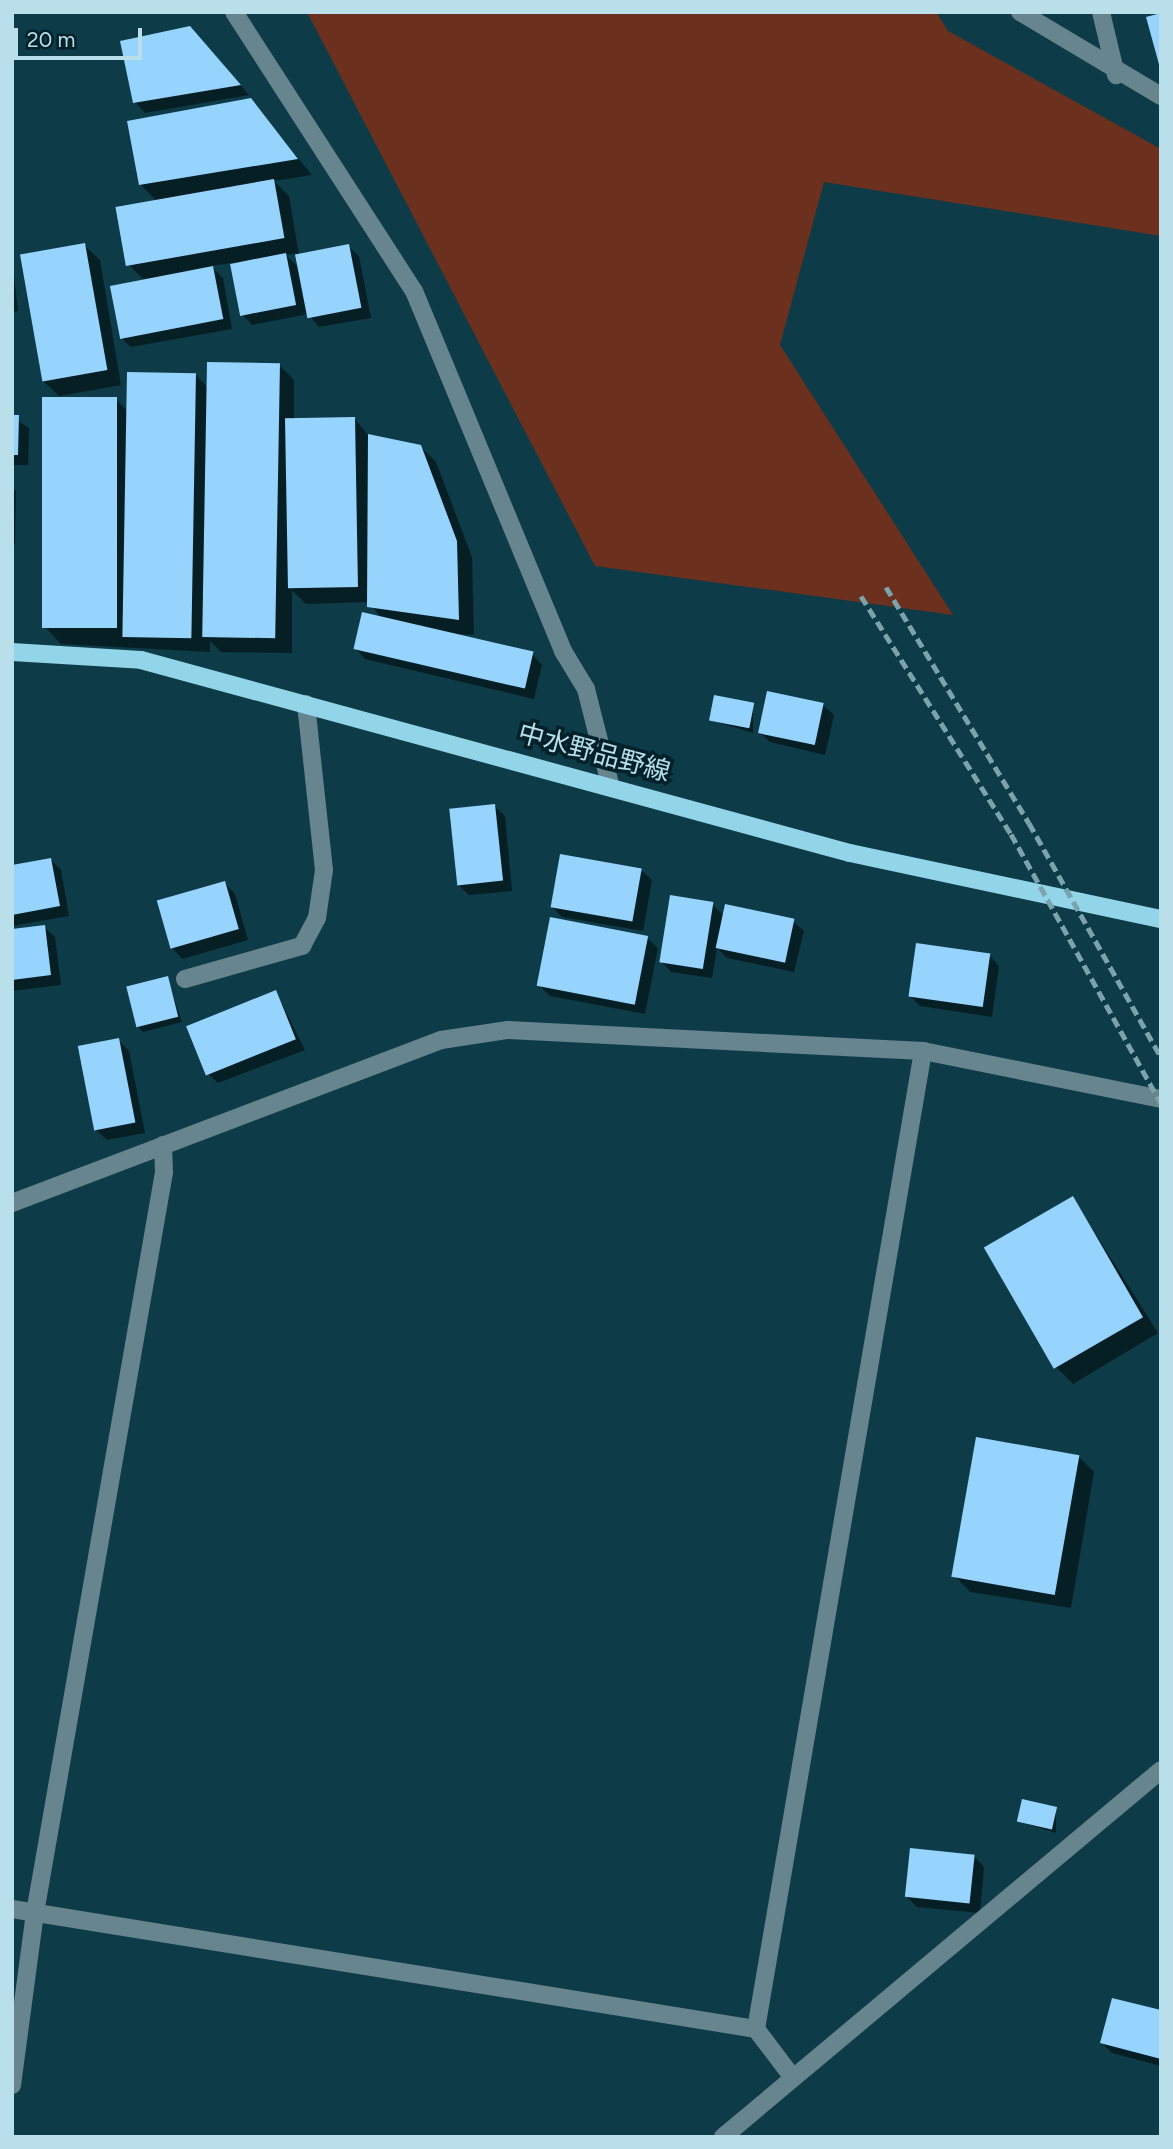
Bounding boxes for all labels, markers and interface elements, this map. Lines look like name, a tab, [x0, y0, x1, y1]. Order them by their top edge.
scale bar	[18, 14, 145, 58]
text: 20 m	[27, 27, 75, 52]
street label: 中水野品野線	[515, 718, 673, 788]

